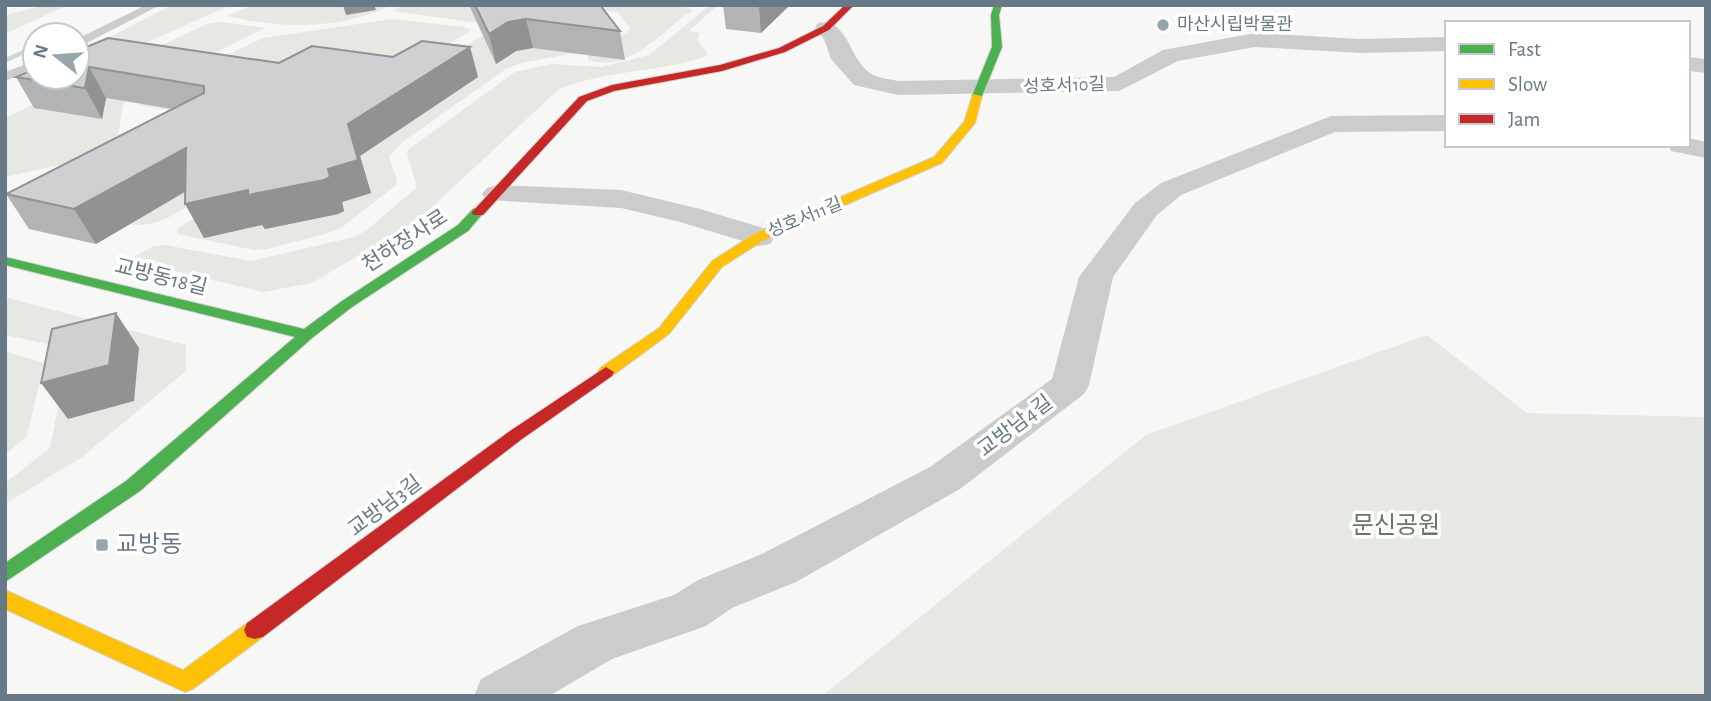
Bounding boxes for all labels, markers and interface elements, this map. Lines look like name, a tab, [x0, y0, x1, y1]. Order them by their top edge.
place label: 마산시립박물관	[1177, 14, 1293, 34]
marker: 마산시립박물관	[1155, 17, 1171, 33]
north arrow	[21, 21, 91, 91]
legend	[1445, 21, 1690, 147]
text: Fast	[1508, 39, 1541, 60]
text: N	[30, 42, 52, 61]
text: Slow	[1508, 74, 1547, 95]
street label: 성호서10길	[1023, 75, 1105, 96]
text: Jam	[1508, 109, 1540, 130]
street label: 성호서11길	[765, 194, 845, 241]
street label: 천하장사로	[358, 205, 451, 276]
street label: 교방동18길	[113, 254, 210, 299]
street label: 교방남4길	[973, 391, 1056, 461]
street label: 교방남3길	[344, 471, 426, 540]
park label: 문신공원	[1352, 513, 1440, 538]
place label: 교방동	[116, 531, 182, 557]
marker: 교방동	[94, 537, 110, 553]

